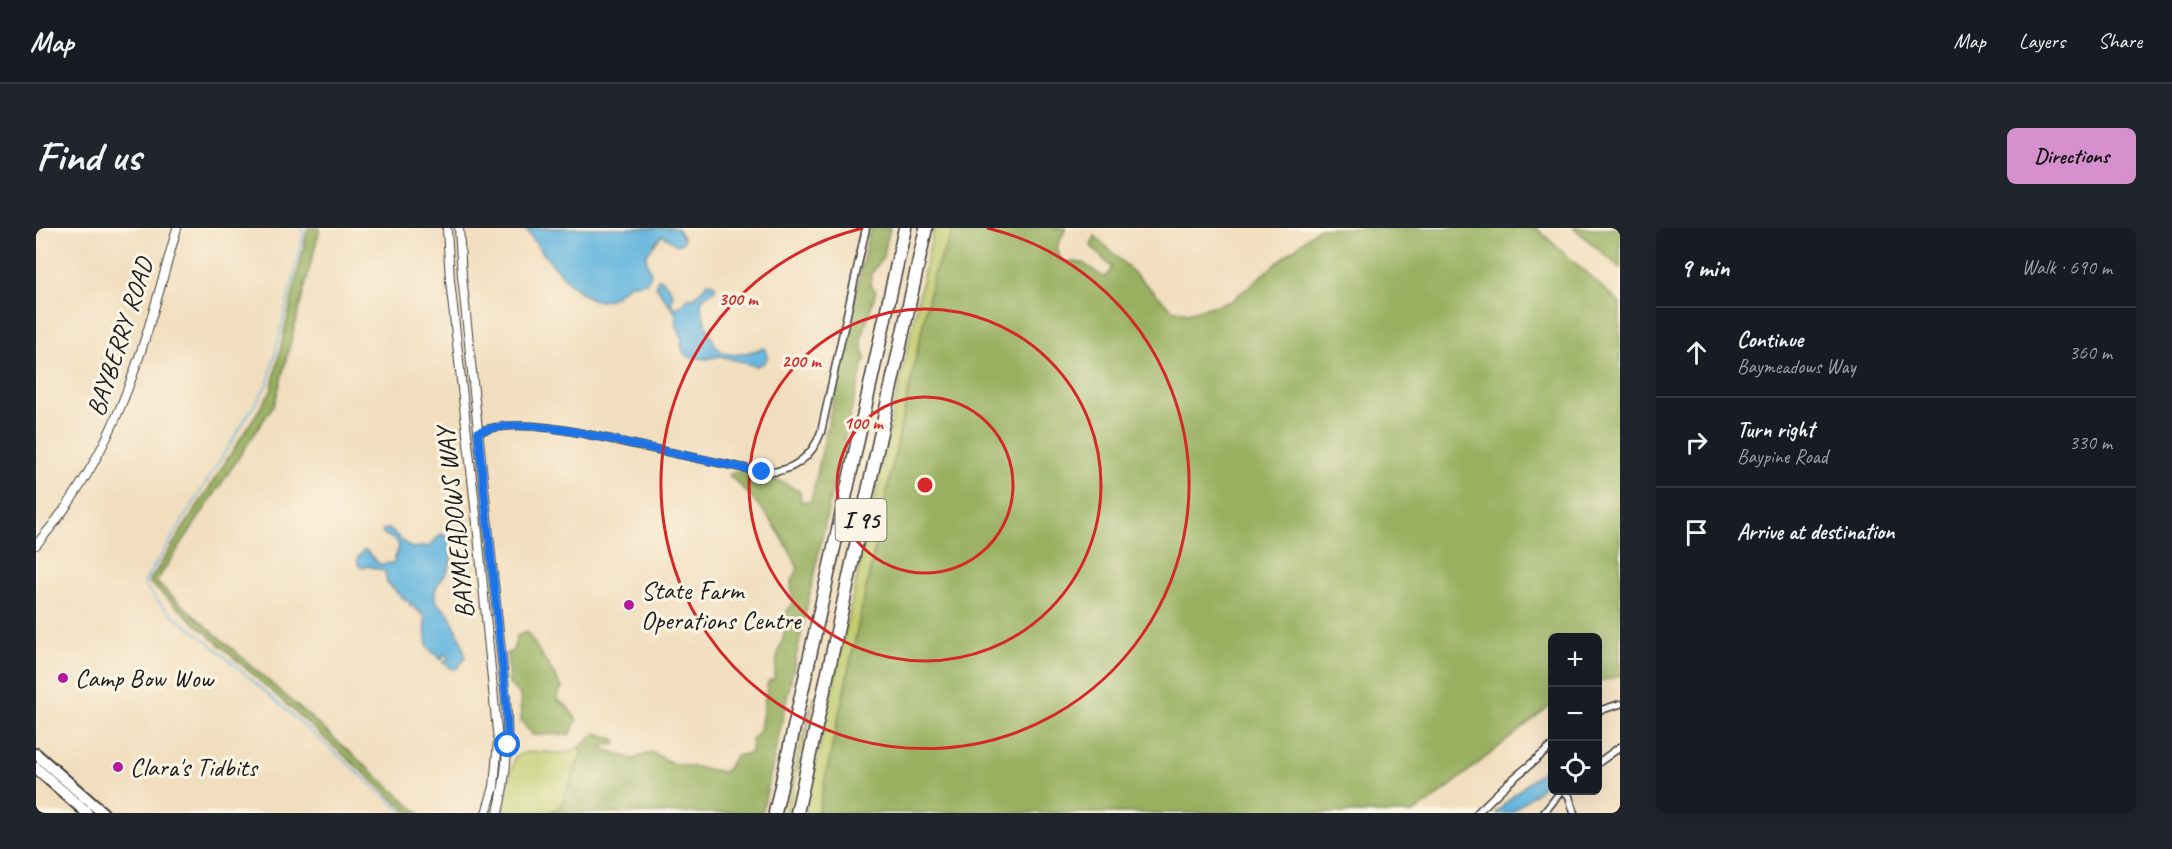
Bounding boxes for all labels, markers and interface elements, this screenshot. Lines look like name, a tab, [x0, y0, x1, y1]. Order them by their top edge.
text: Map	[30, 24, 73, 59]
text: Map	[1953, 28, 1986, 54]
text: Layers	[2019, 28, 2065, 54]
text: Share	[2098, 28, 2142, 54]
button: Directions	[2007, 128, 2136, 184]
text: Find us	[36, 130, 141, 183]
text: 9 min	[1680, 251, 1730, 284]
street label: BAYBERRY ROAD	[79, 252, 162, 420]
text: Walk · 690 m	[2022, 255, 2112, 280]
text: 300 m	[719, 288, 759, 310]
text: Continue	[1737, 326, 1803, 354]
icon: ahead	[1680, 336, 1713, 369]
text: 360 m	[2069, 340, 2112, 365]
text: 200 m	[782, 350, 822, 372]
text: Baymeadows Way	[1737, 354, 1855, 379]
text: 100 m	[844, 412, 884, 434]
text: Turn right	[1737, 416, 1814, 444]
street label: BAYMEADOWS WAY	[428, 422, 481, 620]
icon: right	[1680, 426, 1713, 459]
text: 330 m	[2069, 430, 2112, 455]
text: Baypine Road	[1737, 444, 1828, 469]
route end	[748, 458, 774, 484]
centre of rings	[915, 475, 935, 495]
road number: I 95	[836, 499, 886, 541]
icon: arrive	[1680, 516, 1713, 549]
text: Arrive at destination	[1737, 518, 1894, 546]
place label: State Farm Operations Centre	[641, 574, 802, 637]
marker: State Farm Operations Centre	[622, 598, 636, 612]
map controls	[1548, 633, 1602, 795]
button: +	[1548, 633, 1602, 687]
place label: Camp Bow Wow	[75, 662, 215, 695]
marker: Camp Bow Wow	[56, 671, 70, 685]
button: −	[1548, 687, 1602, 741]
route start	[494, 731, 520, 757]
button: locate	[1548, 741, 1602, 795]
place label: Clara's Tidbits	[130, 751, 259, 784]
marker: Clara's Tidbits	[111, 760, 125, 774]

